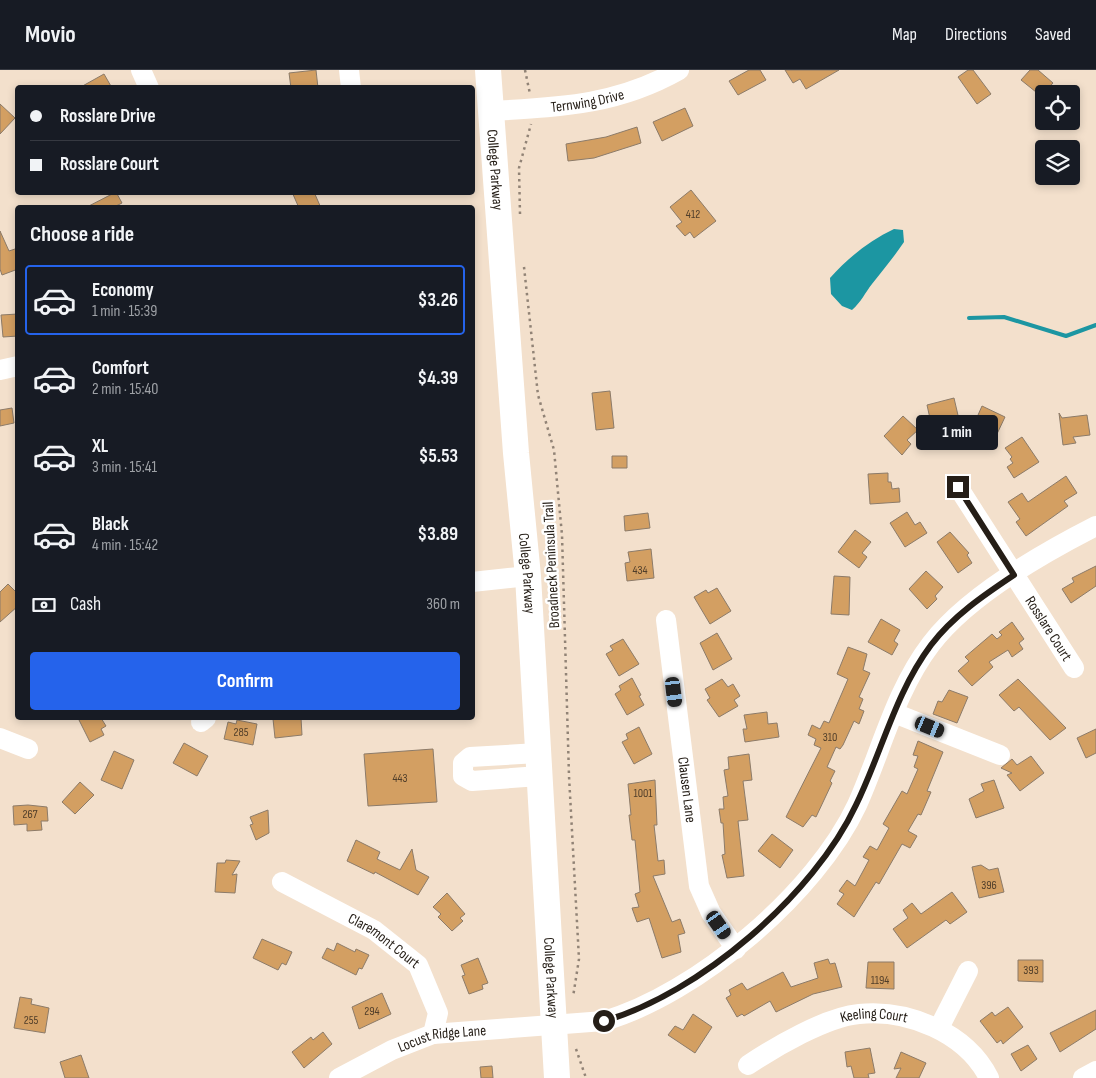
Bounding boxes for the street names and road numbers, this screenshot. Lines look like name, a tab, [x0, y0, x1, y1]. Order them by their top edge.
street label: Ternwing Drive	[550, 85, 626, 117]
street label: College Parkway	[482, 129, 507, 211]
street label: Broadneck Peninsula Trail	[539, 501, 564, 629]
street label: College Parkway	[514, 532, 539, 615]
street label: Rosslare Court	[1020, 593, 1076, 665]
street label: Clausen Lane	[673, 756, 700, 824]
street label: Claremont Court	[345, 909, 424, 973]
street label: College Parkway	[539, 937, 563, 1019]
street label: Keeling Court	[838, 1004, 910, 1028]
street label: Locust Ridge Lane	[395, 1021, 487, 1057]

